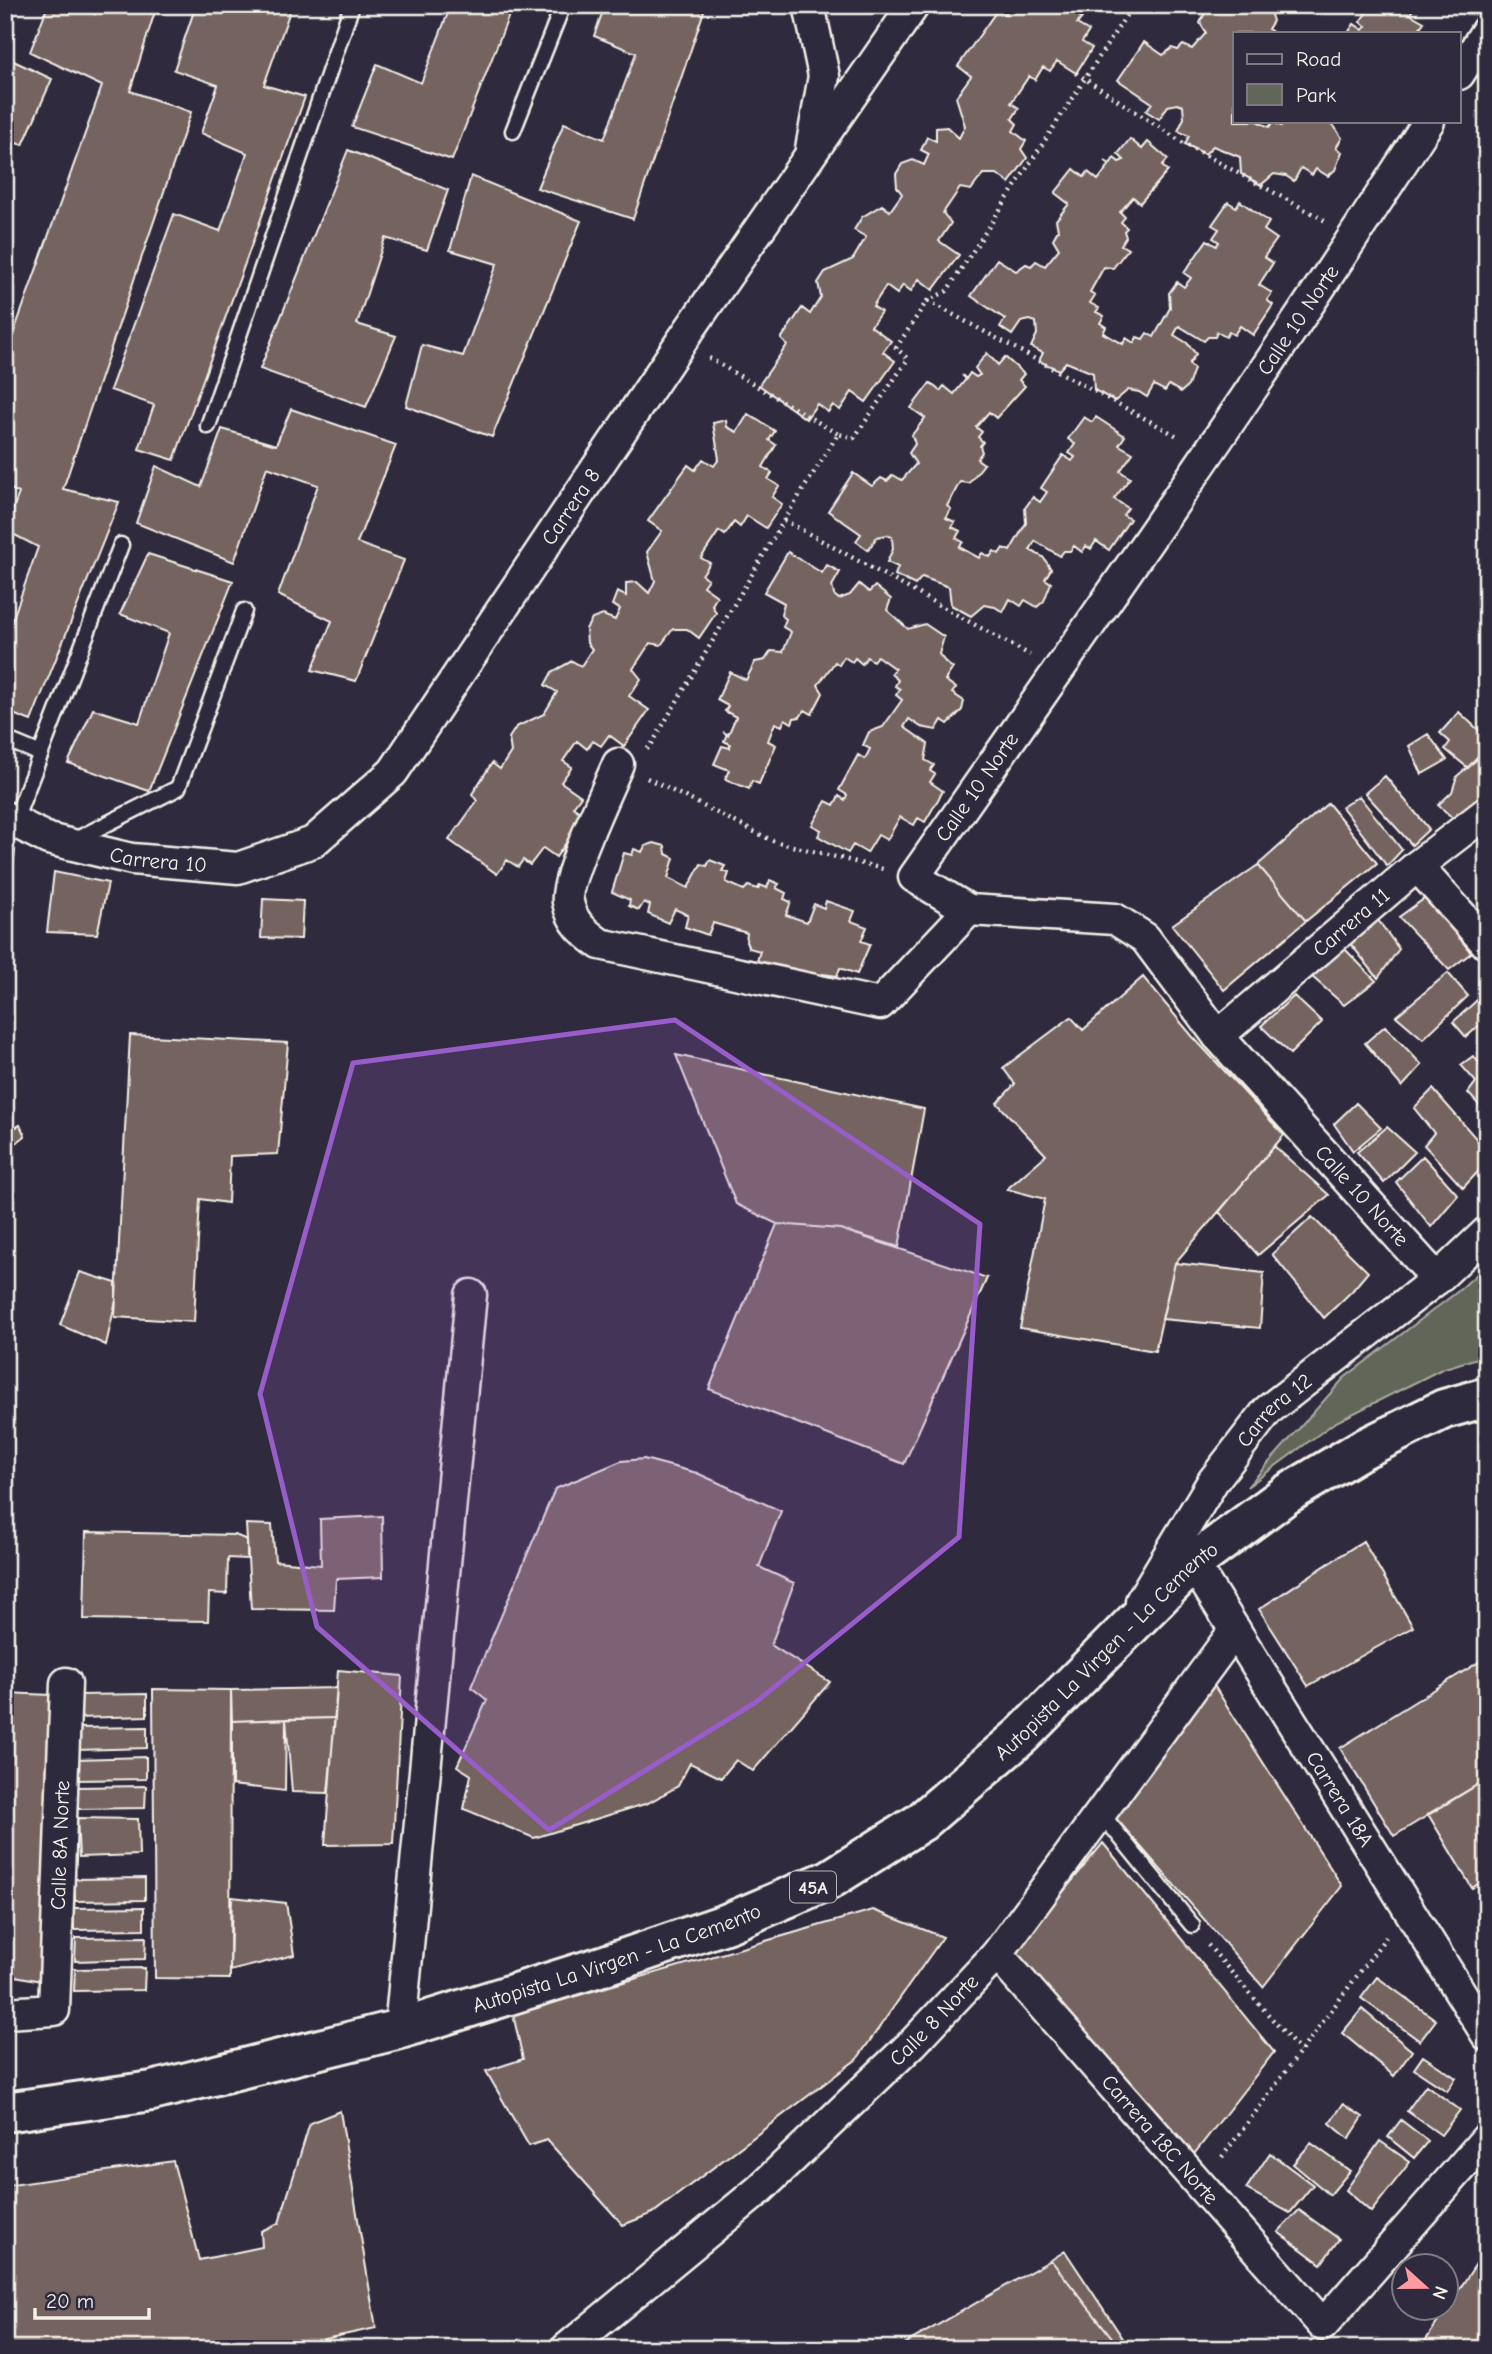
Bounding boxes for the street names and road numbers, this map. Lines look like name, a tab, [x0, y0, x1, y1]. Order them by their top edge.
street label: Calle 10 Norte	[1252, 260, 1344, 380]
street label: Carrera 8	[536, 464, 605, 550]
street label: Calle 10 Norte	[931, 728, 1023, 846]
street label: Carrera 10	[107, 842, 208, 877]
street label: Carrera 11	[1308, 883, 1394, 962]
street label: Calle 10 Norte	[1310, 1140, 1414, 1251]
street label: Carrera 12	[1232, 1369, 1317, 1452]
street label: Autopista La Virgen - La Cemento	[990, 1537, 1223, 1765]
street label: Carrera 18A	[1301, 1747, 1379, 1851]
street label: Calle 8A Norte	[46, 1780, 74, 1910]
road number: 45A	[790, 1871, 836, 1902]
street label: Autopista La Virgen - La Cemento	[470, 1898, 764, 2018]
street label: Calle 8 Norte	[885, 1969, 983, 2071]
street label: Carrera 18C Norte	[1097, 2070, 1223, 2209]

